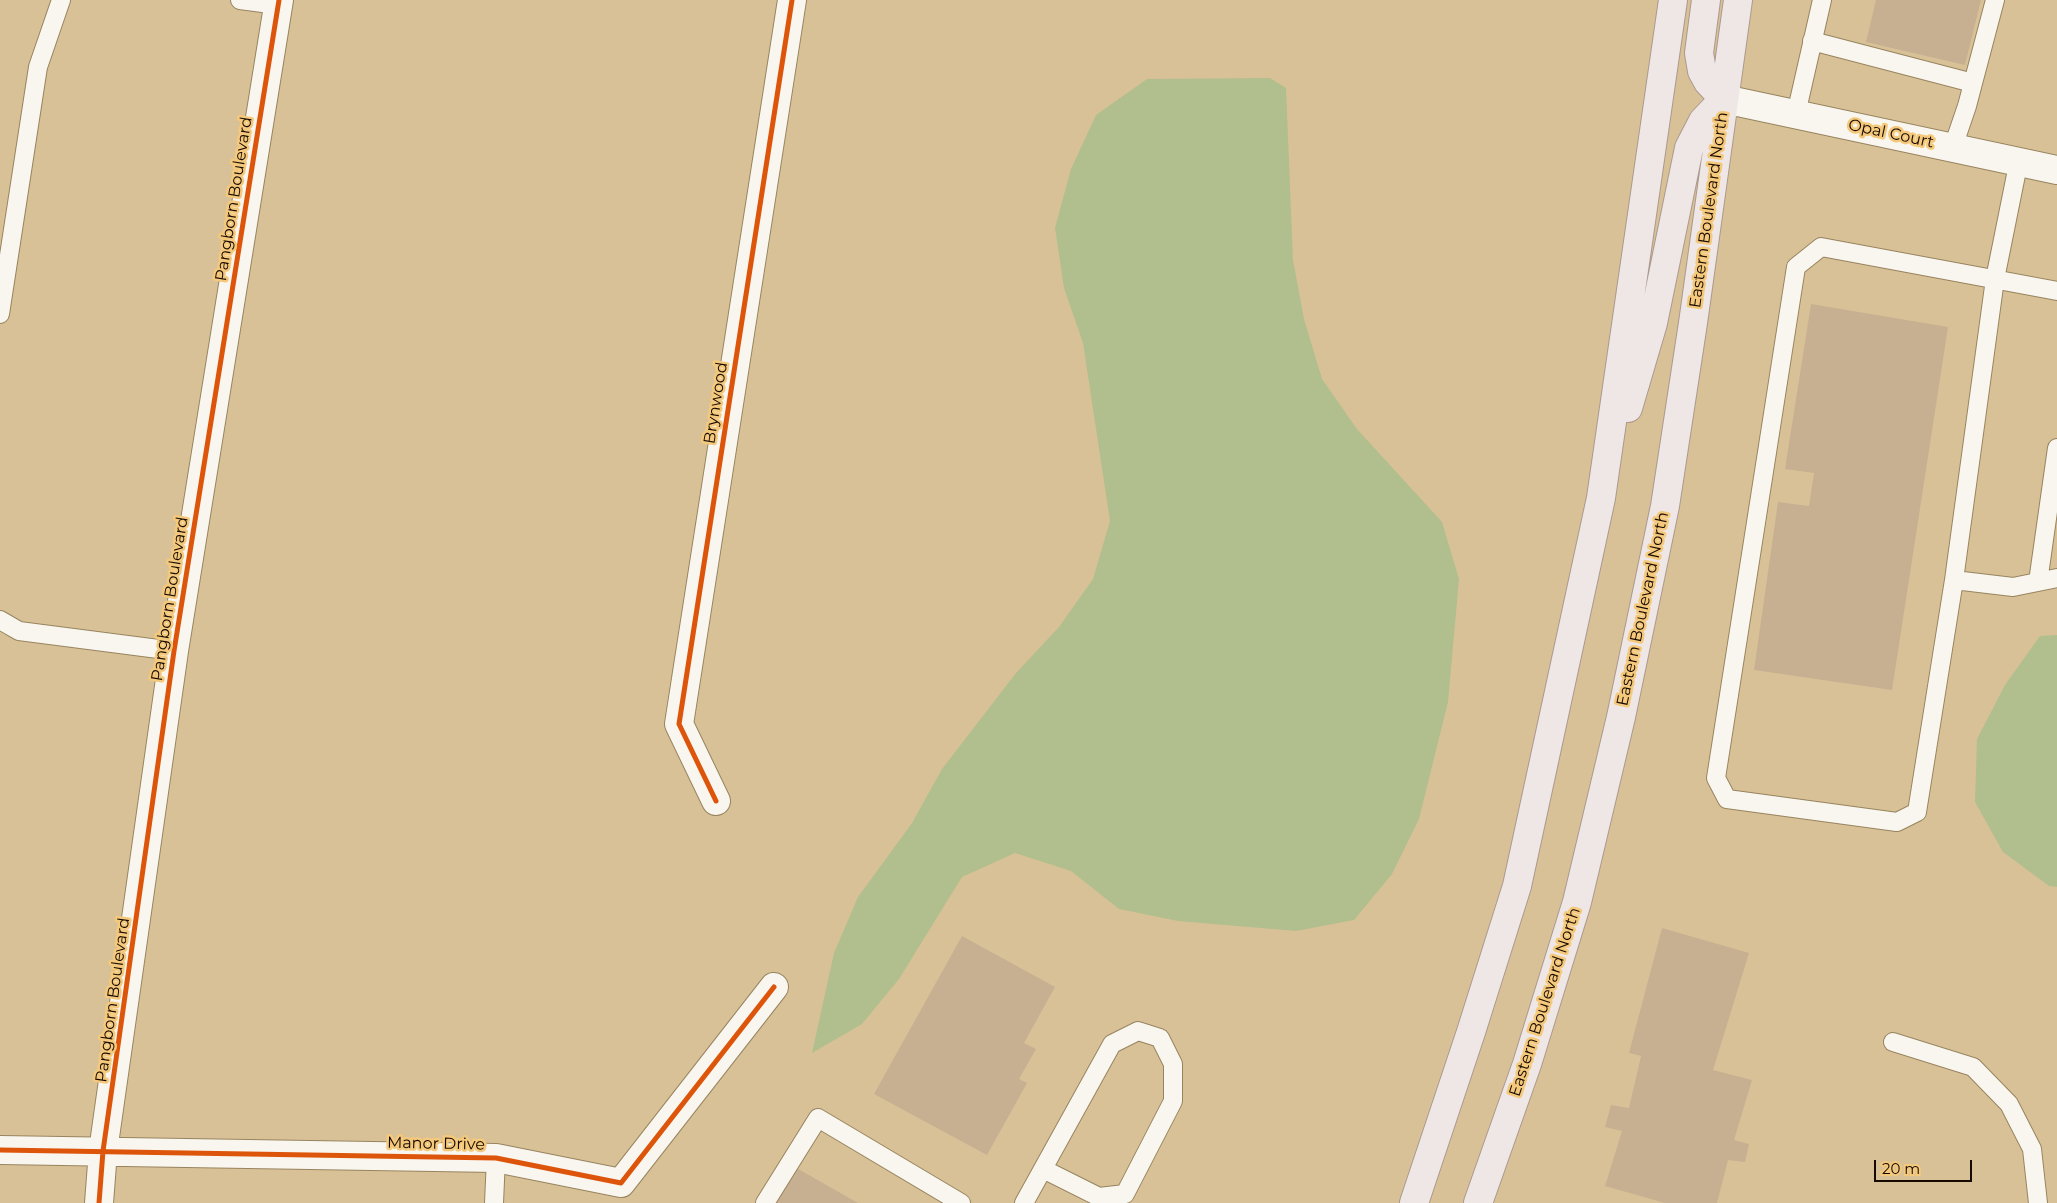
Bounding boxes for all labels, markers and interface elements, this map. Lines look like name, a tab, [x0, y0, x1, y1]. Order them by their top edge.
street label: Eastern Boulevard North	[1686, 111, 1732, 309]
street label: Pangborn Boulevard	[212, 115, 256, 283]
street label: Opal Court	[1846, 116, 1936, 152]
street label: Brynwood	[700, 361, 732, 445]
street label: Eastern Boulevard North	[1613, 510, 1673, 708]
street label: Pangborn Boulevard	[148, 515, 192, 683]
street label: Eastern Boulevard North	[1505, 905, 1585, 1099]
street label: Pangborn Boulevard	[92, 916, 134, 1084]
street label: Manor Drive	[387, 1134, 485, 1154]
scale bar	[1877, 1150, 1974, 1182]
text: 20 m	[1882, 1159, 1920, 1178]

